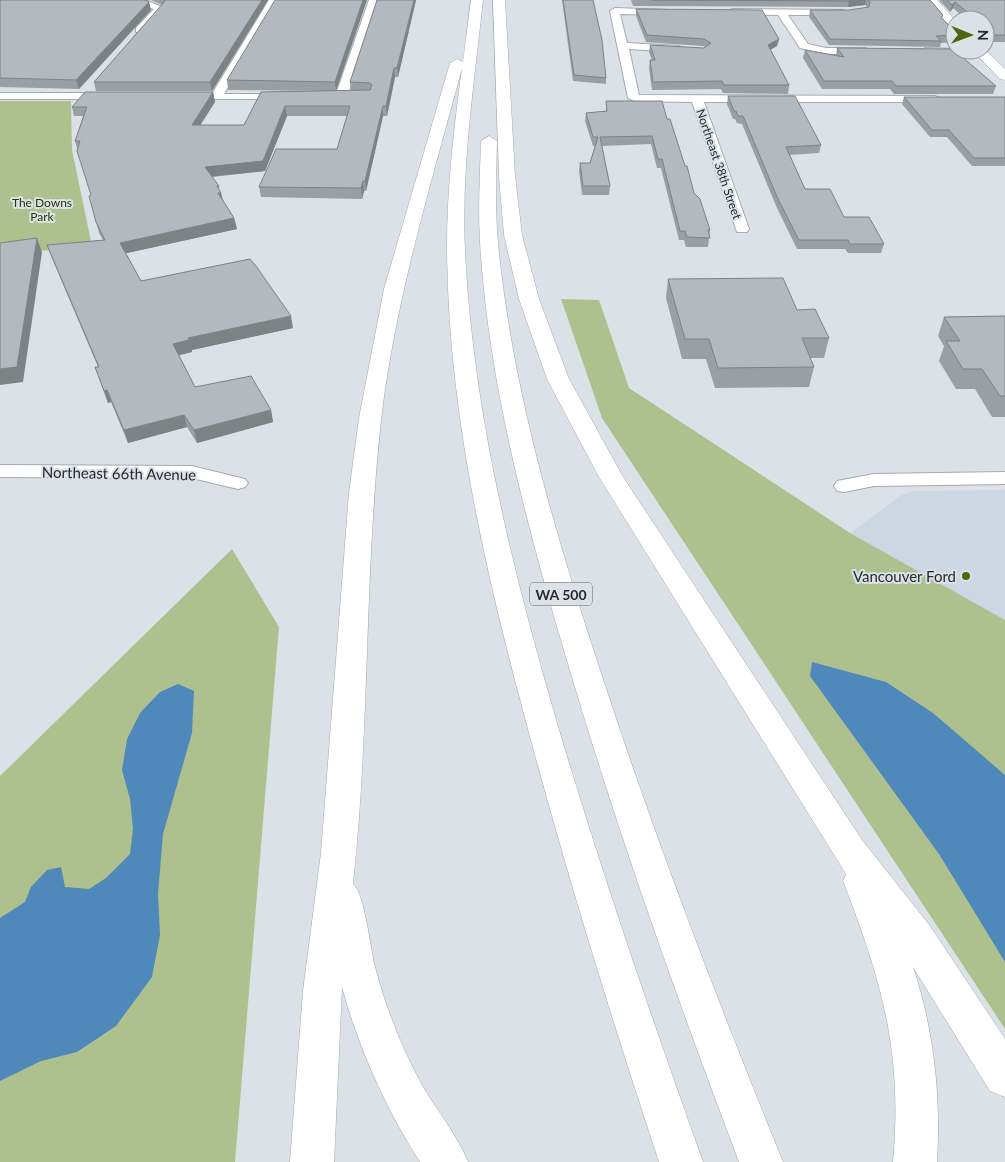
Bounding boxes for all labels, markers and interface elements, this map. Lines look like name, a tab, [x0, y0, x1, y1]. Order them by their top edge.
north arrow	[945, 10, 995, 60]
text: N	[975, 30, 992, 41]
street label: Northeast 38th Street	[693, 107, 745, 222]
park label: The Downs Park	[12, 195, 72, 224]
street label: Northeast 66th Avenue	[42, 463, 196, 483]
place label: Vancouver Ford	[853, 567, 956, 585]
marker: Vancouver Ford	[960, 570, 972, 582]
road number: WA 500	[530, 582, 592, 606]

